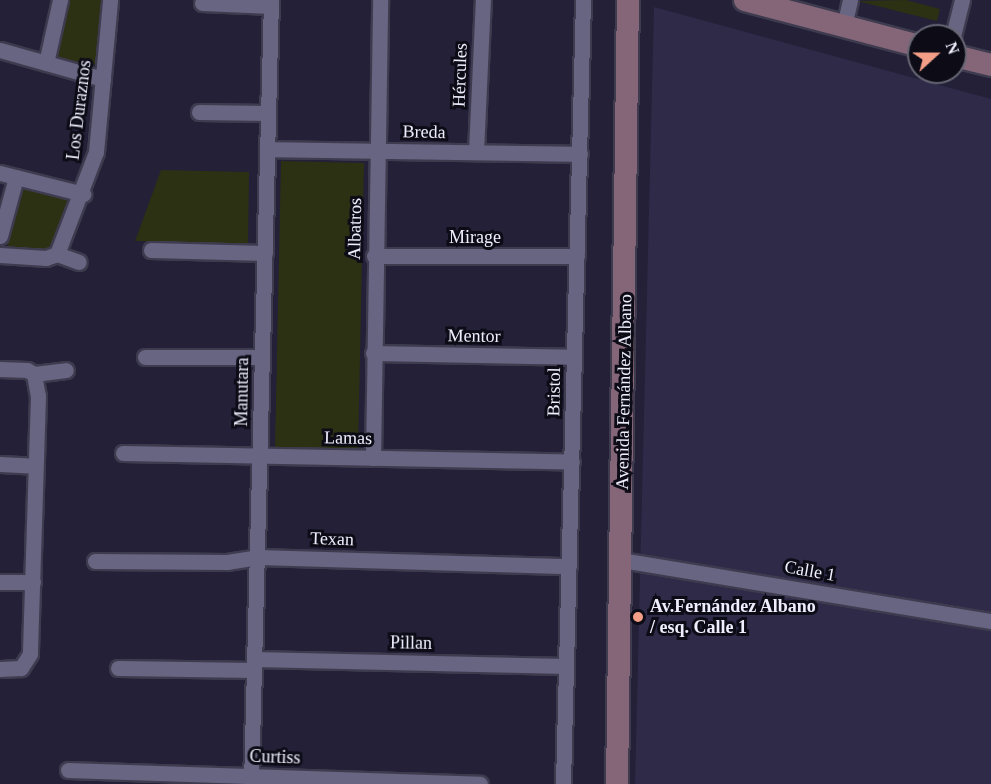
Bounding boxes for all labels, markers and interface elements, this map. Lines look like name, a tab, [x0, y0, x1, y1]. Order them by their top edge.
north arrow	[907, 24, 967, 84]
text: N	[942, 40, 962, 57]
street label: Hércules	[448, 43, 472, 107]
street label: Los Duraznos	[62, 59, 96, 161]
street label: Breda	[402, 121, 446, 143]
street label: Albatros	[344, 198, 366, 260]
street label: Mirage	[449, 226, 501, 248]
street label: Avenida Fernández Albano	[611, 294, 637, 490]
street label: Mentor	[447, 325, 501, 347]
street label: Manutara	[231, 357, 253, 427]
street label: Bristol	[543, 367, 565, 417]
street label: Lamas	[324, 427, 372, 449]
street label: Texan	[310, 527, 354, 551]
street label: Calle 1	[783, 556, 837, 586]
place label: Av.Fernández Albano / esq. Calle 1	[650, 596, 817, 638]
marker: Av.Fernández Albano / esq. Calle 1	[631, 610, 645, 624]
street label: Pillan	[390, 632, 432, 654]
street label: Curtiss	[249, 745, 301, 769]

